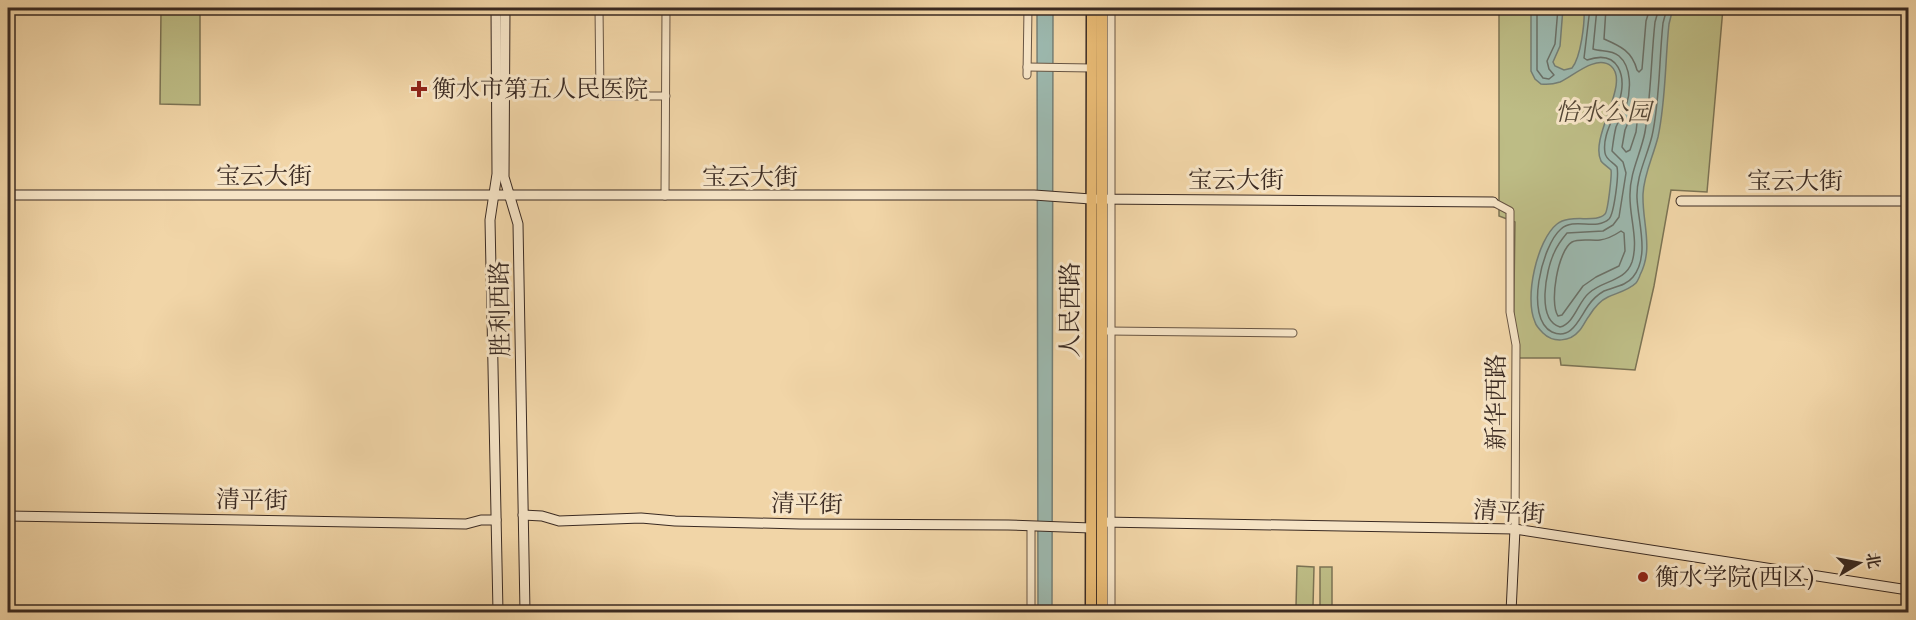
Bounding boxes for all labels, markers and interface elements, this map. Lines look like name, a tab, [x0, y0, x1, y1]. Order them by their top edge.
place label: 衡水市第五人民医院	[432, 73, 648, 104]
marker: 衡水市第五人民医院	[410, 80, 428, 98]
park label: 怡水公园	[1555, 96, 1655, 127]
street label: 宝云大街	[216, 160, 312, 191]
street label: 宝云大街	[702, 161, 798, 192]
street label: 宝云大街	[1188, 164, 1284, 195]
street label: 宝云大街	[1747, 165, 1843, 196]
street label: 胜利西路	[483, 261, 516, 357]
street label: 人民西路	[1054, 262, 1085, 358]
street label: 新华西路	[1480, 354, 1511, 450]
street label: 清平街	[216, 483, 288, 516]
street label: 清平街	[771, 487, 843, 520]
street label: 清平街	[1472, 494, 1546, 529]
north arrow	[1829, 533, 1889, 593]
text: 北	[1862, 551, 1885, 570]
place label: 衡水学院(西区)	[1655, 561, 1814, 592]
marker: 衡水学院(西区)	[1636, 570, 1650, 584]

